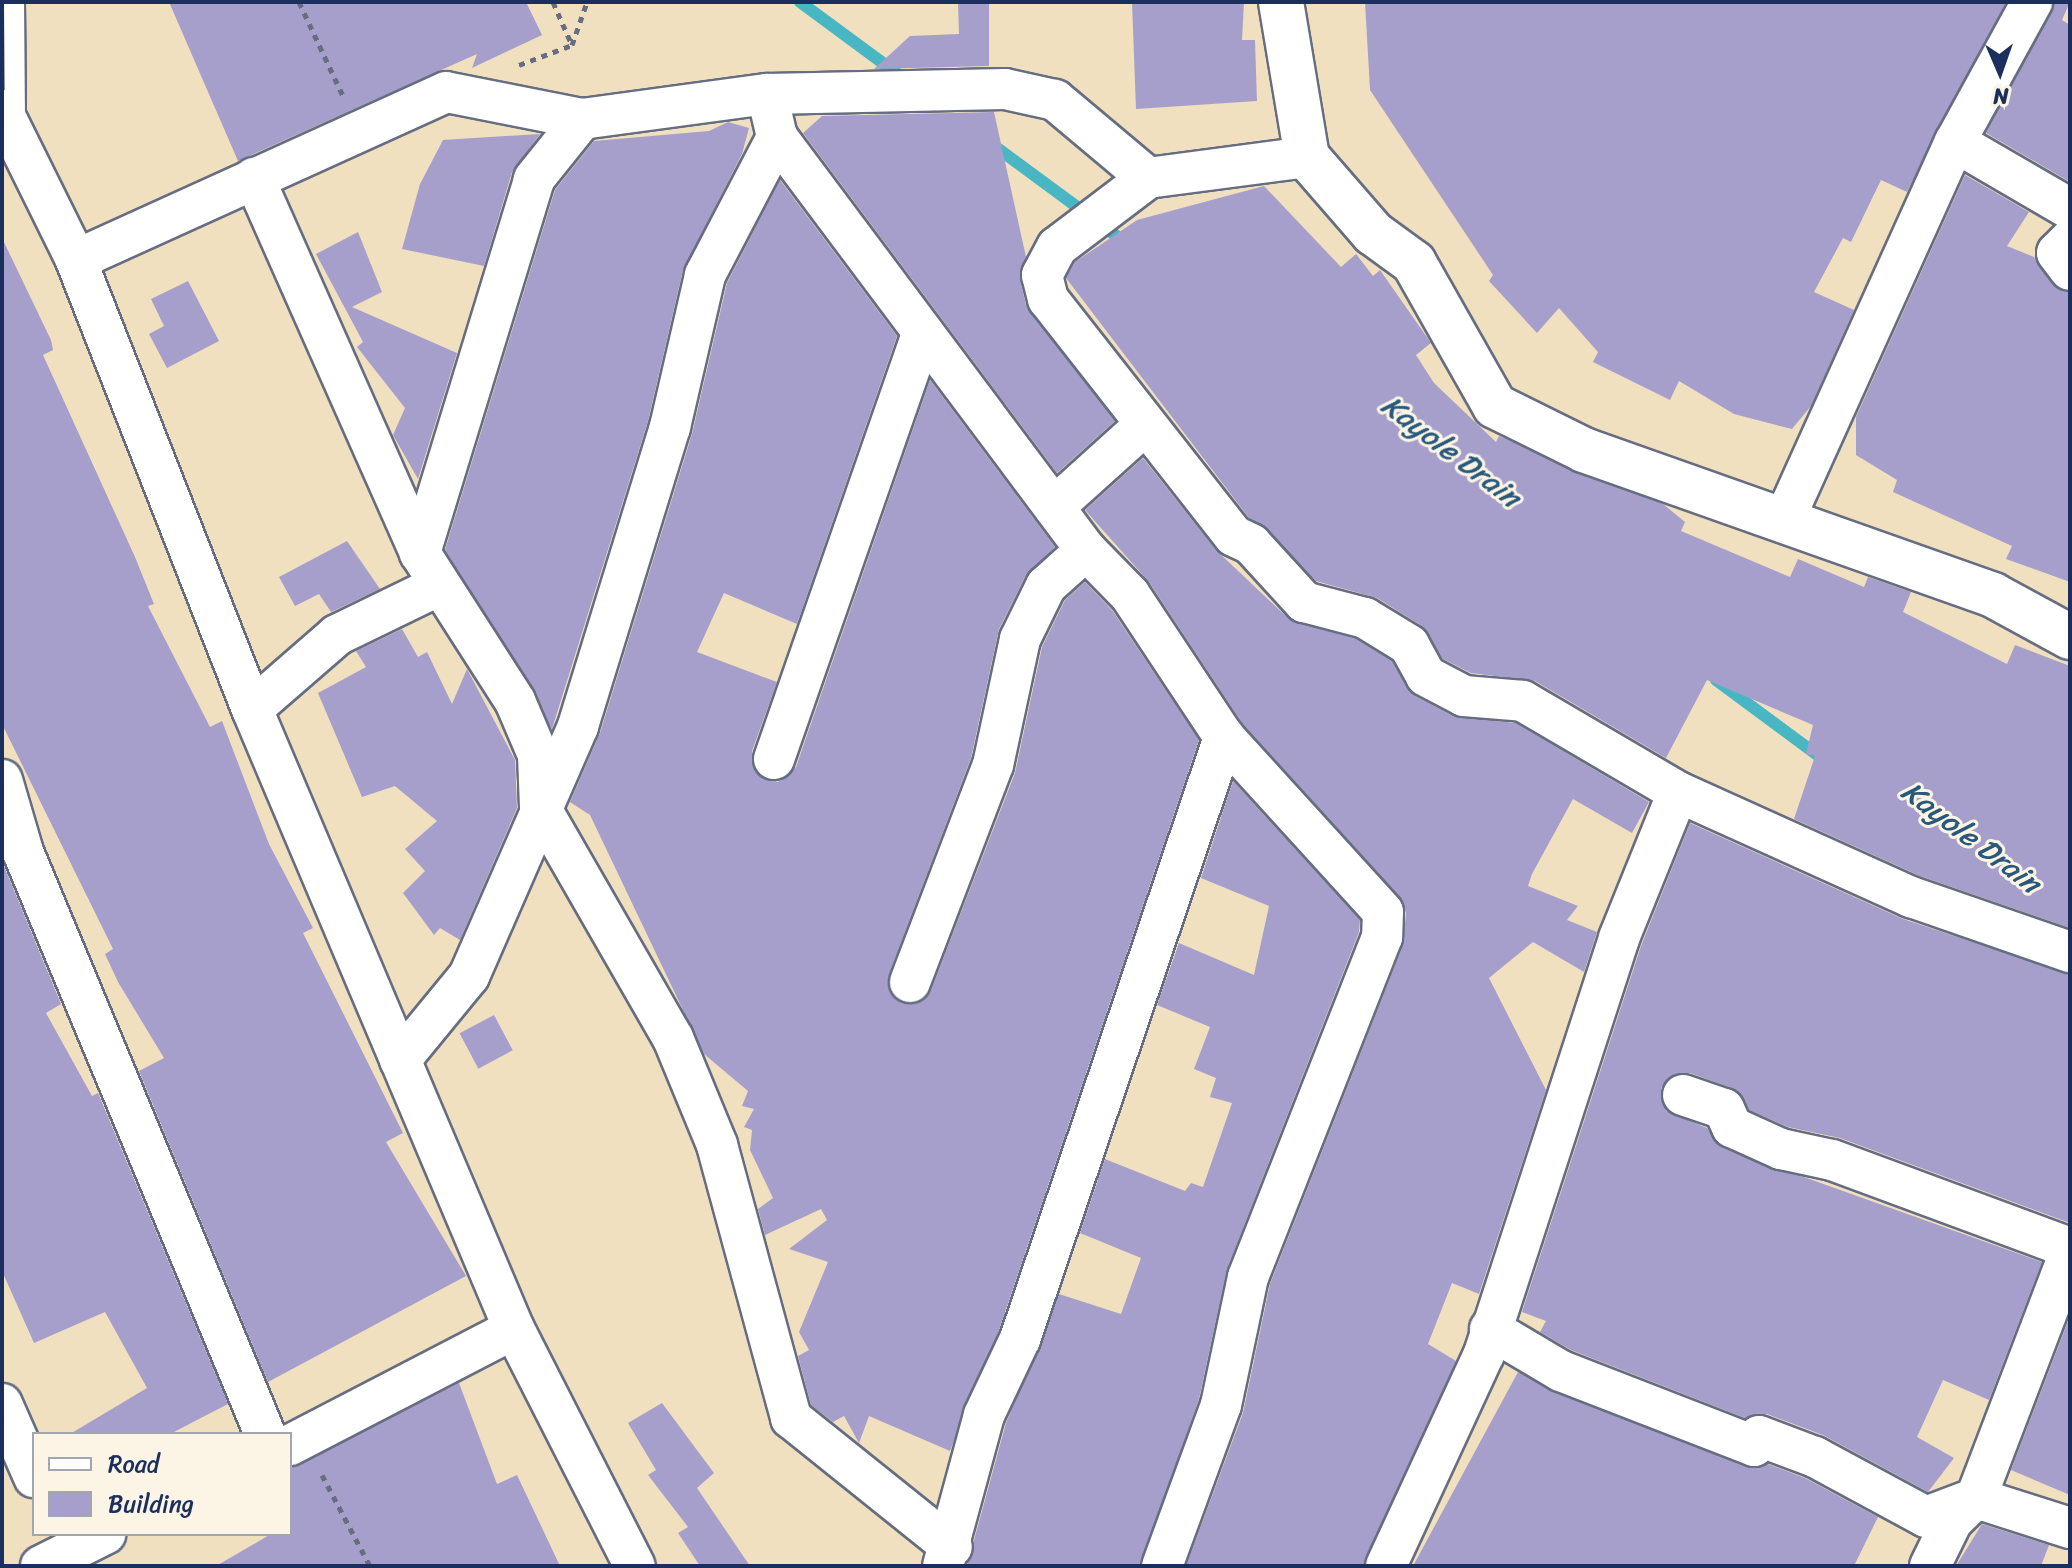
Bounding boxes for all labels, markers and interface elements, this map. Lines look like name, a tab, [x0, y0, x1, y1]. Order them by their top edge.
north arrow	[1960, 32, 2040, 112]
text: N	[1993, 77, 2009, 116]
water label: Kayole Drain	[1374, 387, 1528, 515]
water label: Kayole Drain	[1894, 773, 2048, 901]
legend	[32, 1432, 292, 1536]
text: Road	[108, 1443, 159, 1485]
text: Building	[108, 1483, 194, 1525]

